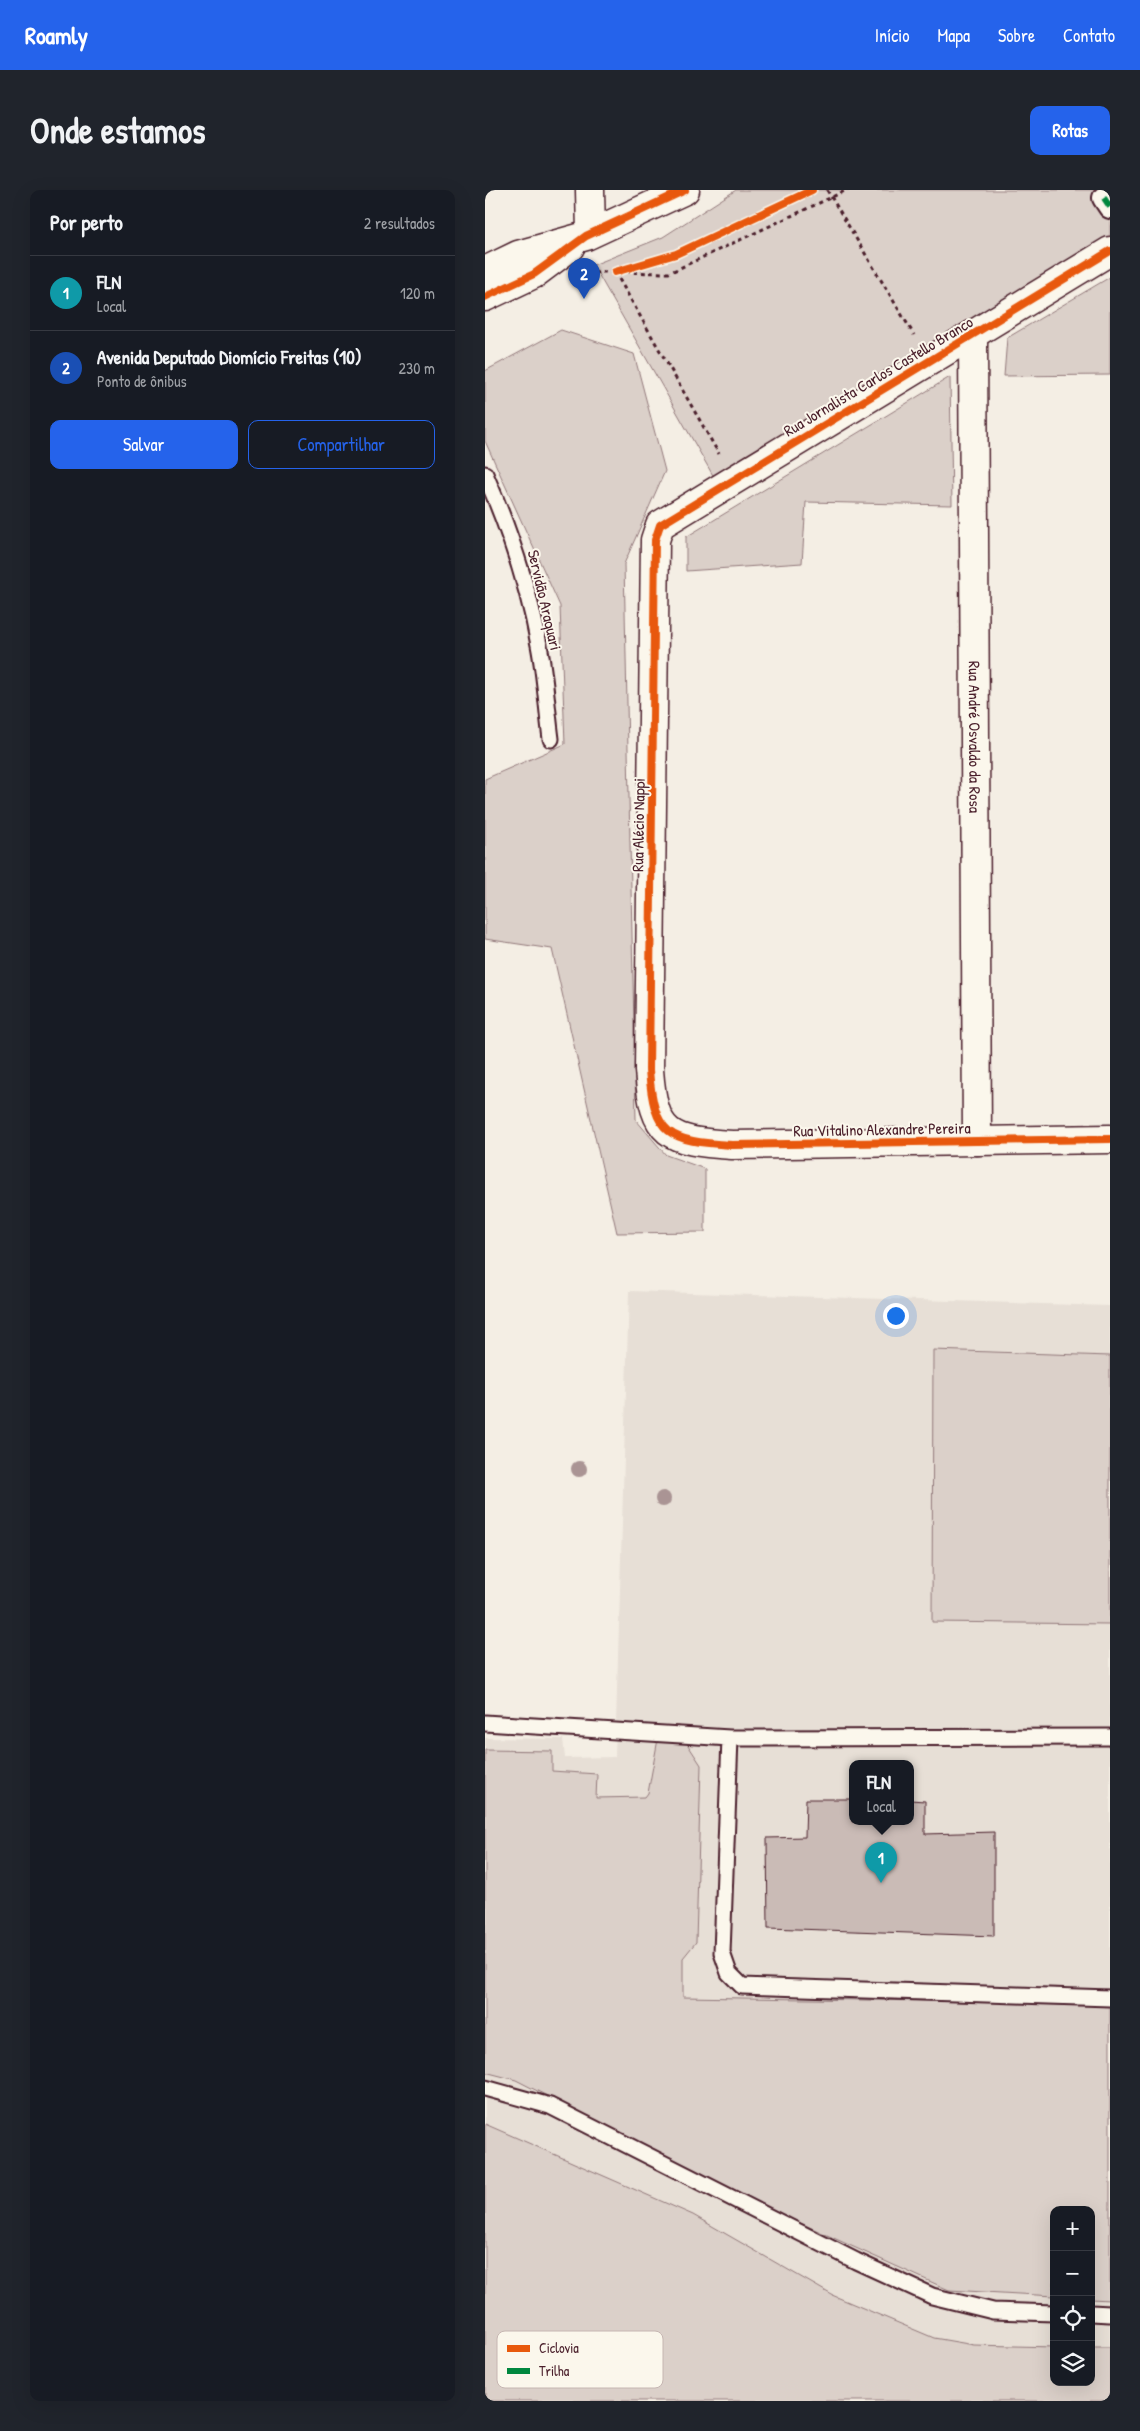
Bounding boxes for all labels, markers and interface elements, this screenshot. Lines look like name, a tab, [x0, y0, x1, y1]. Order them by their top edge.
text: Roamly	[25, 19, 88, 51]
text: Início	[875, 23, 909, 48]
text: Mapa	[937, 23, 970, 48]
text: Sobre	[998, 23, 1035, 48]
text: Contato	[1063, 23, 1115, 48]
button: Rotas	[1030, 106, 1110, 155]
text: Onde estamos	[30, 107, 205, 154]
text: Por perto	[50, 208, 123, 237]
text: 2 resultados	[364, 212, 435, 234]
pin: 2	[568, 258, 600, 299]
text: FLN	[97, 269, 121, 295]
text: 1	[63, 282, 69, 304]
text: 120 m	[400, 282, 435, 304]
text: Local	[97, 295, 126, 317]
street label: Rua Jornalista Carlos Castello Branco	[779, 310, 977, 441]
text: Avenida Deputado Diomício Freitas (10)	[97, 344, 362, 370]
text: 2	[62, 357, 70, 379]
text: 230 m	[399, 357, 435, 379]
text: Ponto de ônibus	[97, 370, 187, 392]
button: Salvar	[50, 420, 238, 469]
button: Compartilhar	[248, 420, 435, 469]
street label: Servidão Araquari	[523, 548, 567, 652]
street label: Rua André Osvaldo da Rosa	[964, 661, 986, 813]
street label: Rua Alécio Nappi	[626, 778, 650, 872]
street label: Rua Vitalino Alexandre Pereira	[793, 1116, 971, 1142]
your location	[883, 1303, 909, 1329]
popup	[849, 1760, 914, 1825]
text: FLN	[867, 1769, 891, 1795]
text: Local	[867, 1795, 896, 1817]
pin: 1	[865, 1842, 897, 1883]
map controls	[1050, 2206, 1095, 2386]
button: +	[1050, 2206, 1095, 2251]
button: −	[1050, 2251, 1095, 2296]
button: locate	[1050, 2296, 1095, 2341]
legend	[497, 2331, 663, 2388]
text: Ciclovia	[539, 2338, 579, 2357]
button: layers	[1050, 2341, 1095, 2386]
text: Trilha	[539, 2361, 570, 2380]

